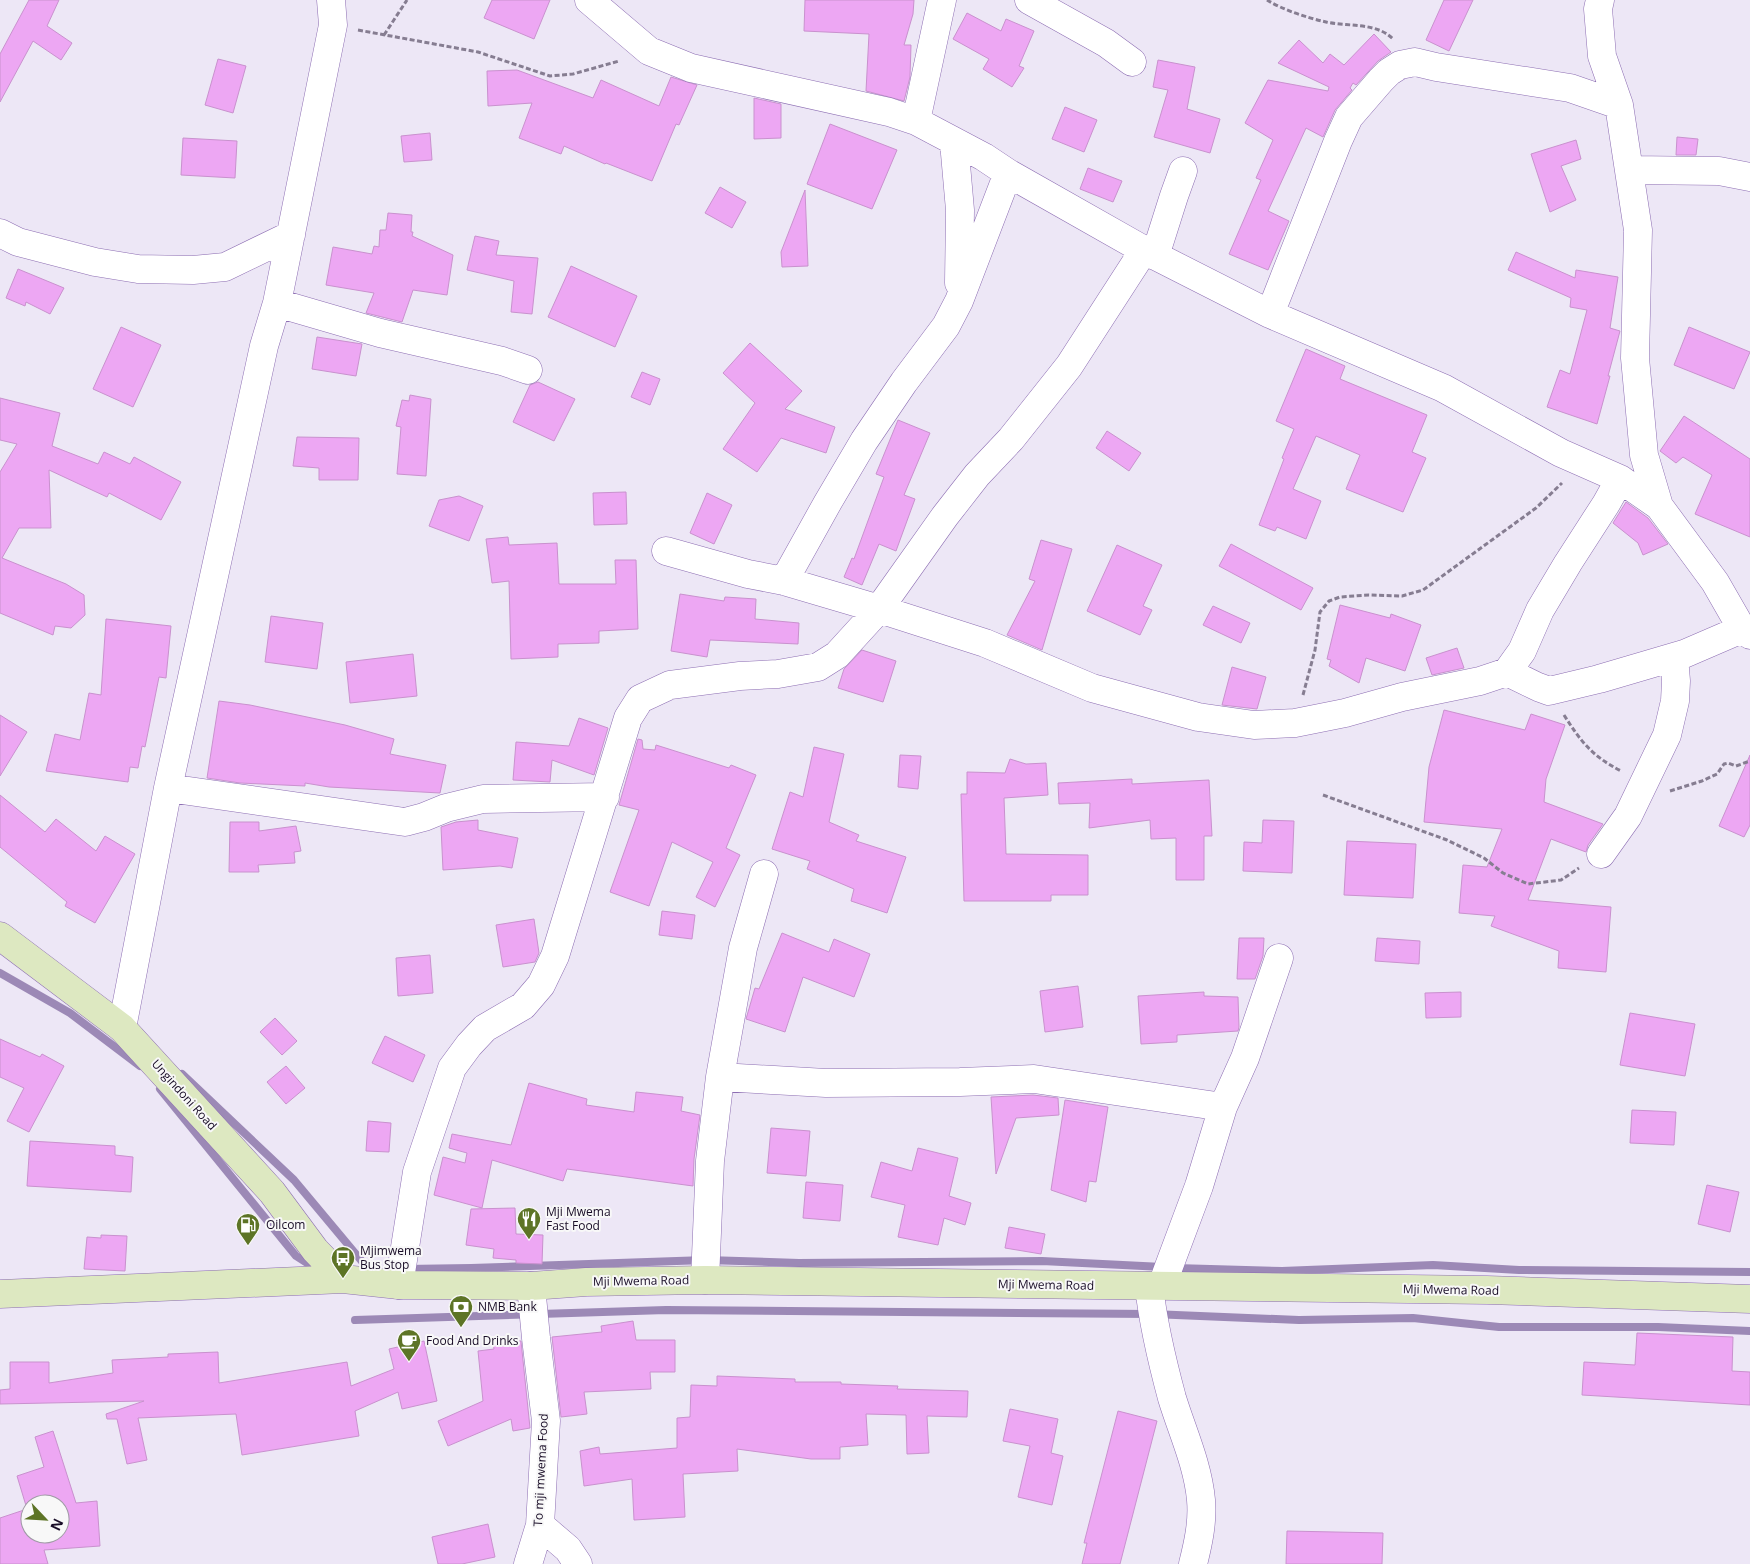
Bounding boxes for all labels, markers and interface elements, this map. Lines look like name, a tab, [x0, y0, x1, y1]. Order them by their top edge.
street label: Ungindoni Road	[148, 1056, 221, 1134]
place label: Mji Mwema Fast Food	[546, 1203, 611, 1234]
restaurant icon: Mji Mwema Fast Food	[516, 1206, 542, 1240]
fuel station icon: Oilcom	[235, 1212, 261, 1246]
place label: Oilcom	[266, 1216, 305, 1233]
place label: Mjimwema Bus Stop	[360, 1242, 422, 1273]
bus stop icon: Mjimwema Bus Stop	[330, 1245, 356, 1279]
street label: Mji Mwema Road	[593, 1271, 689, 1290]
street label: Mji Mwema Road	[998, 1275, 1094, 1294]
street label: Mji Mwema Road	[1403, 1280, 1499, 1299]
bank icon: NMB Bank	[448, 1294, 474, 1328]
place label: NMB Bank	[478, 1298, 537, 1315]
cafe icon: Food And Drinks	[396, 1328, 422, 1362]
place label: Food And Drinks	[426, 1332, 519, 1349]
street label: To mji mwema Food	[529, 1413, 552, 1527]
north arrow	[20, 1494, 70, 1544]
text: N	[46, 1516, 68, 1534]

